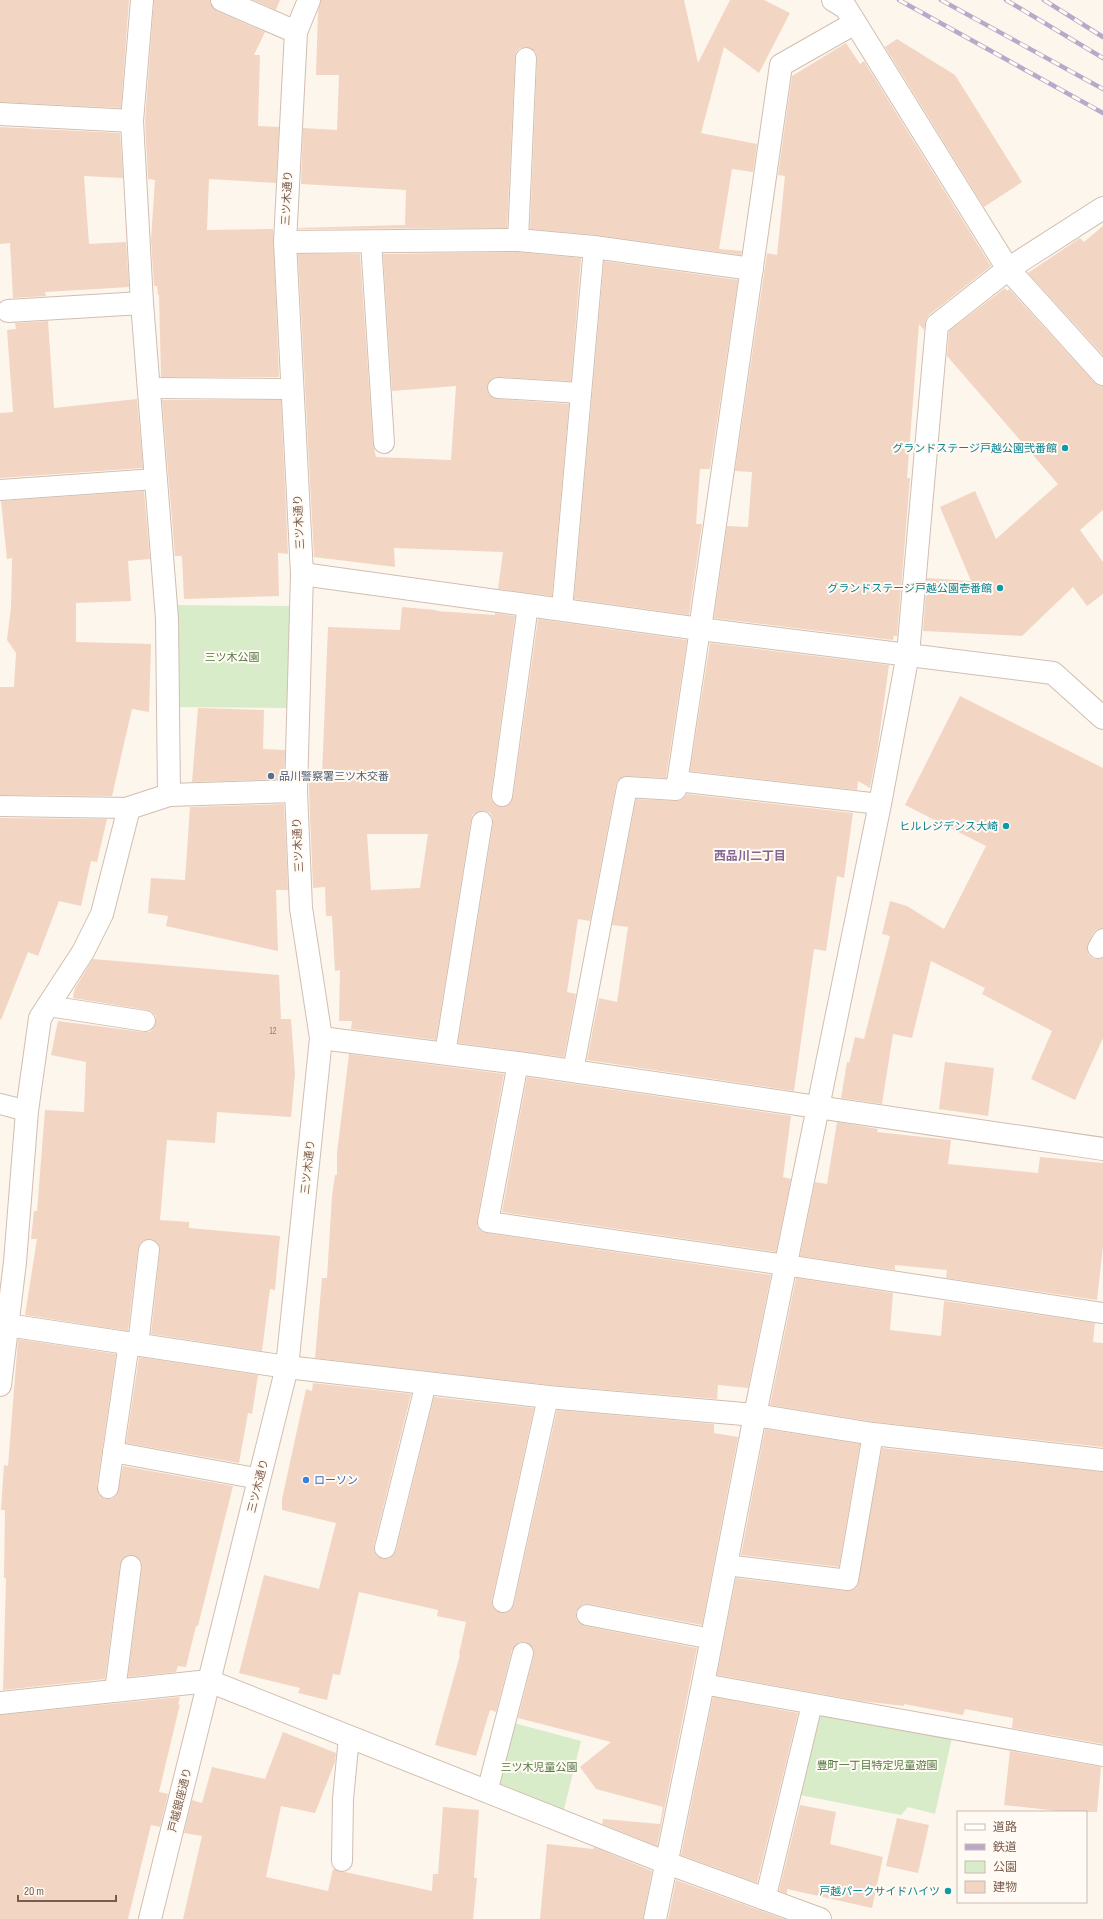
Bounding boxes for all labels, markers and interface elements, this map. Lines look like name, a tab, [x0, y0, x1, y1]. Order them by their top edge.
street label: 三ツ木通り	[279, 170, 295, 226]
place label: グランドステージ戸越公園弐番館	[892, 442, 1057, 455]
marker: グランドステージ戸越公園弐番館	[1060, 443, 1070, 453]
street label: 三ツ木通り	[291, 494, 307, 550]
place label: グランドステージ戸越公園壱番館	[827, 582, 992, 595]
marker: グランドステージ戸越公園壱番館	[995, 583, 1005, 593]
park label: 三ツ木公園	[205, 651, 260, 664]
place label: 品川警察署三ツ木交番	[279, 770, 389, 783]
marker: 品川警察署三ツ木交番	[266, 771, 276, 781]
street label: 三ツ木通り	[290, 817, 306, 873]
place label: ヒルレジデンス大崎	[899, 820, 998, 833]
marker: ヒルレジデンス大崎	[1001, 821, 1011, 831]
district label: 西品川二丁目	[714, 849, 786, 864]
house number: 12	[270, 1026, 277, 1037]
street label: 三ツ木通り	[299, 1139, 317, 1195]
street label: 三ツ木通り	[245, 1458, 271, 1514]
place label: ローソン	[314, 1474, 358, 1487]
marker: ローソン	[301, 1475, 311, 1485]
park label: 豊町一丁目特定児童遊園	[817, 1759, 938, 1772]
park label: 三ツ木児童公園	[501, 1761, 578, 1774]
street label: 戸越銀座通り	[166, 1766, 194, 1834]
legend	[957, 1811, 1087, 1903]
text: 道路	[993, 1820, 1017, 1835]
text: 鉄道	[993, 1840, 1017, 1855]
text: 公園	[993, 1860, 1017, 1875]
scale bar	[18, 1877, 116, 1903]
text: 建物	[993, 1880, 1017, 1895]
text: 20 m	[24, 1884, 44, 1899]
place label: 戸越パークサイドハイツ	[819, 1885, 940, 1898]
marker: 戸越パークサイドハイツ	[943, 1886, 953, 1896]

